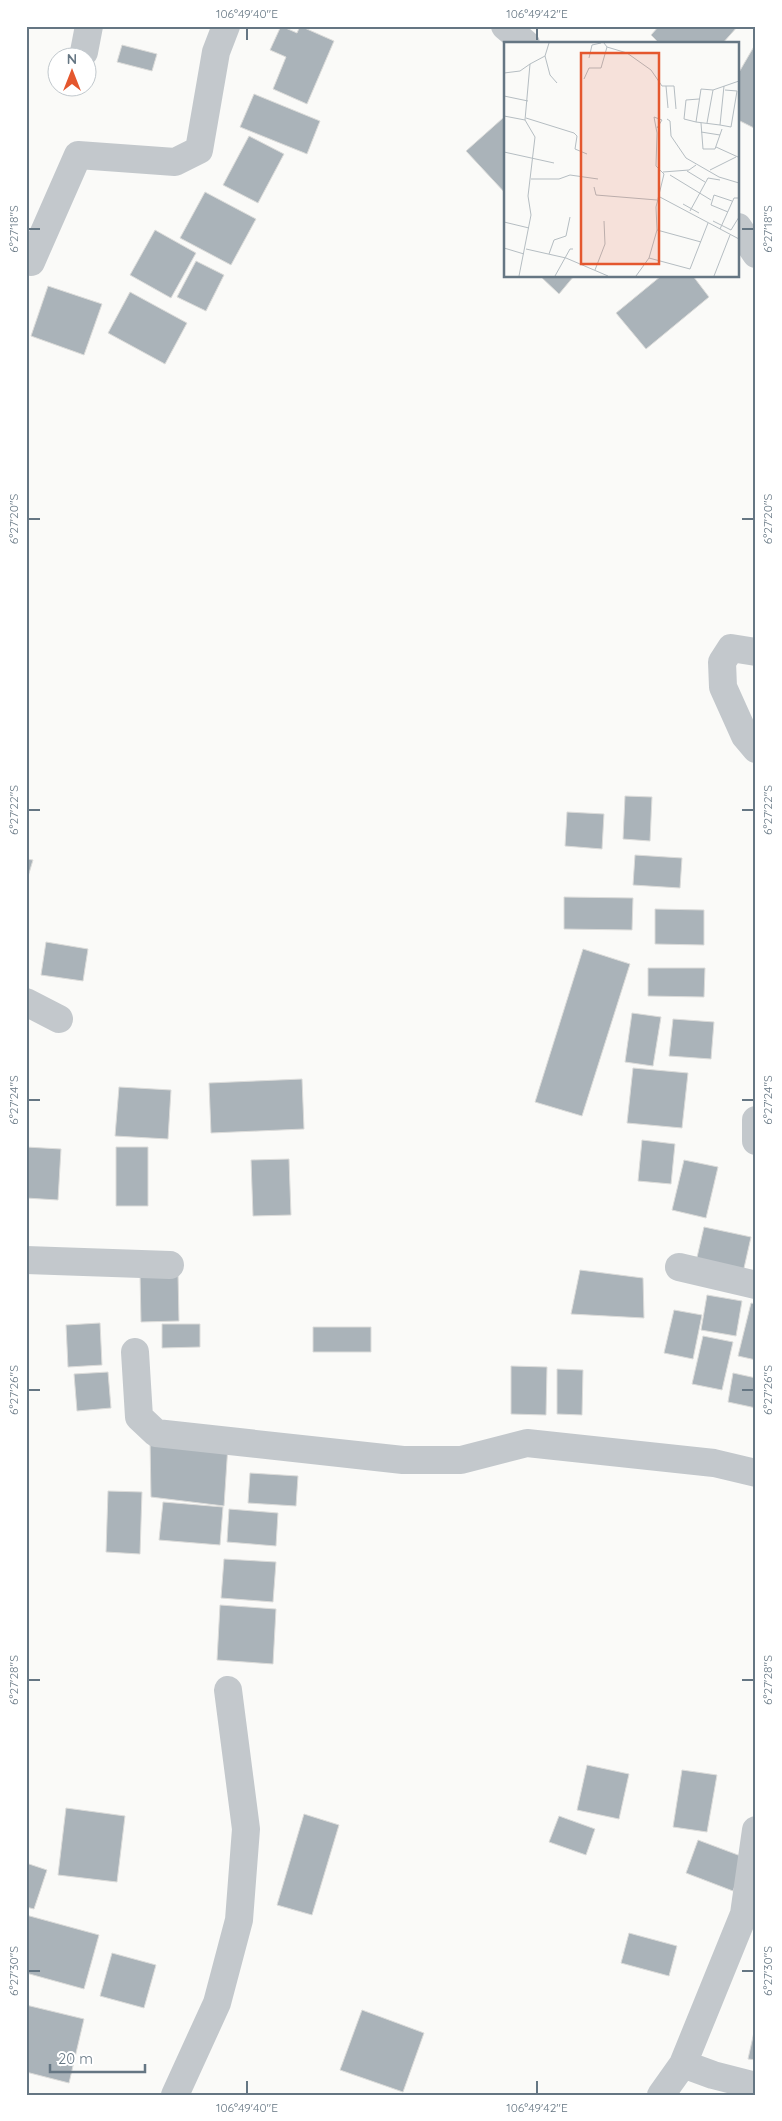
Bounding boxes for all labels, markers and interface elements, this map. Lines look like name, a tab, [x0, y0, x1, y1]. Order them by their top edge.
text: 106°49'40"E	[216, 6, 278, 21]
text: 106°49'42"E	[506, 6, 568, 21]
inset map	[504, 42, 740, 278]
north arrow	[48, 48, 98, 98]
text: N	[67, 50, 77, 68]
text: 6°27'18"S	[6, 205, 21, 253]
text: 6°27'18"S	[760, 205, 775, 253]
text: 6°27'20"S	[6, 494, 21, 544]
text: 6°27'20"S	[760, 494, 775, 544]
text: 6°27'22"S	[6, 785, 21, 835]
text: 6°27'22"S	[760, 785, 775, 835]
text: 6°27'24"S	[6, 1075, 21, 1125]
text: 6°27'24"S	[760, 1075, 775, 1125]
text: 6°27'26"S	[6, 1365, 21, 1415]
text: 6°27'26"S	[760, 1365, 775, 1415]
text: 6°27'28"S	[6, 1655, 21, 1705]
text: 6°27'28"S	[760, 1655, 775, 1705]
text: 6°27'30"S	[6, 1946, 21, 1996]
text: 6°27'30"S	[760, 1946, 775, 1996]
scale bar	[50, 2041, 145, 2073]
text: 20 m	[58, 2049, 93, 2068]
text: 106°49'40"E	[216, 2100, 278, 2115]
text: 106°49'42"E	[506, 2100, 568, 2115]

